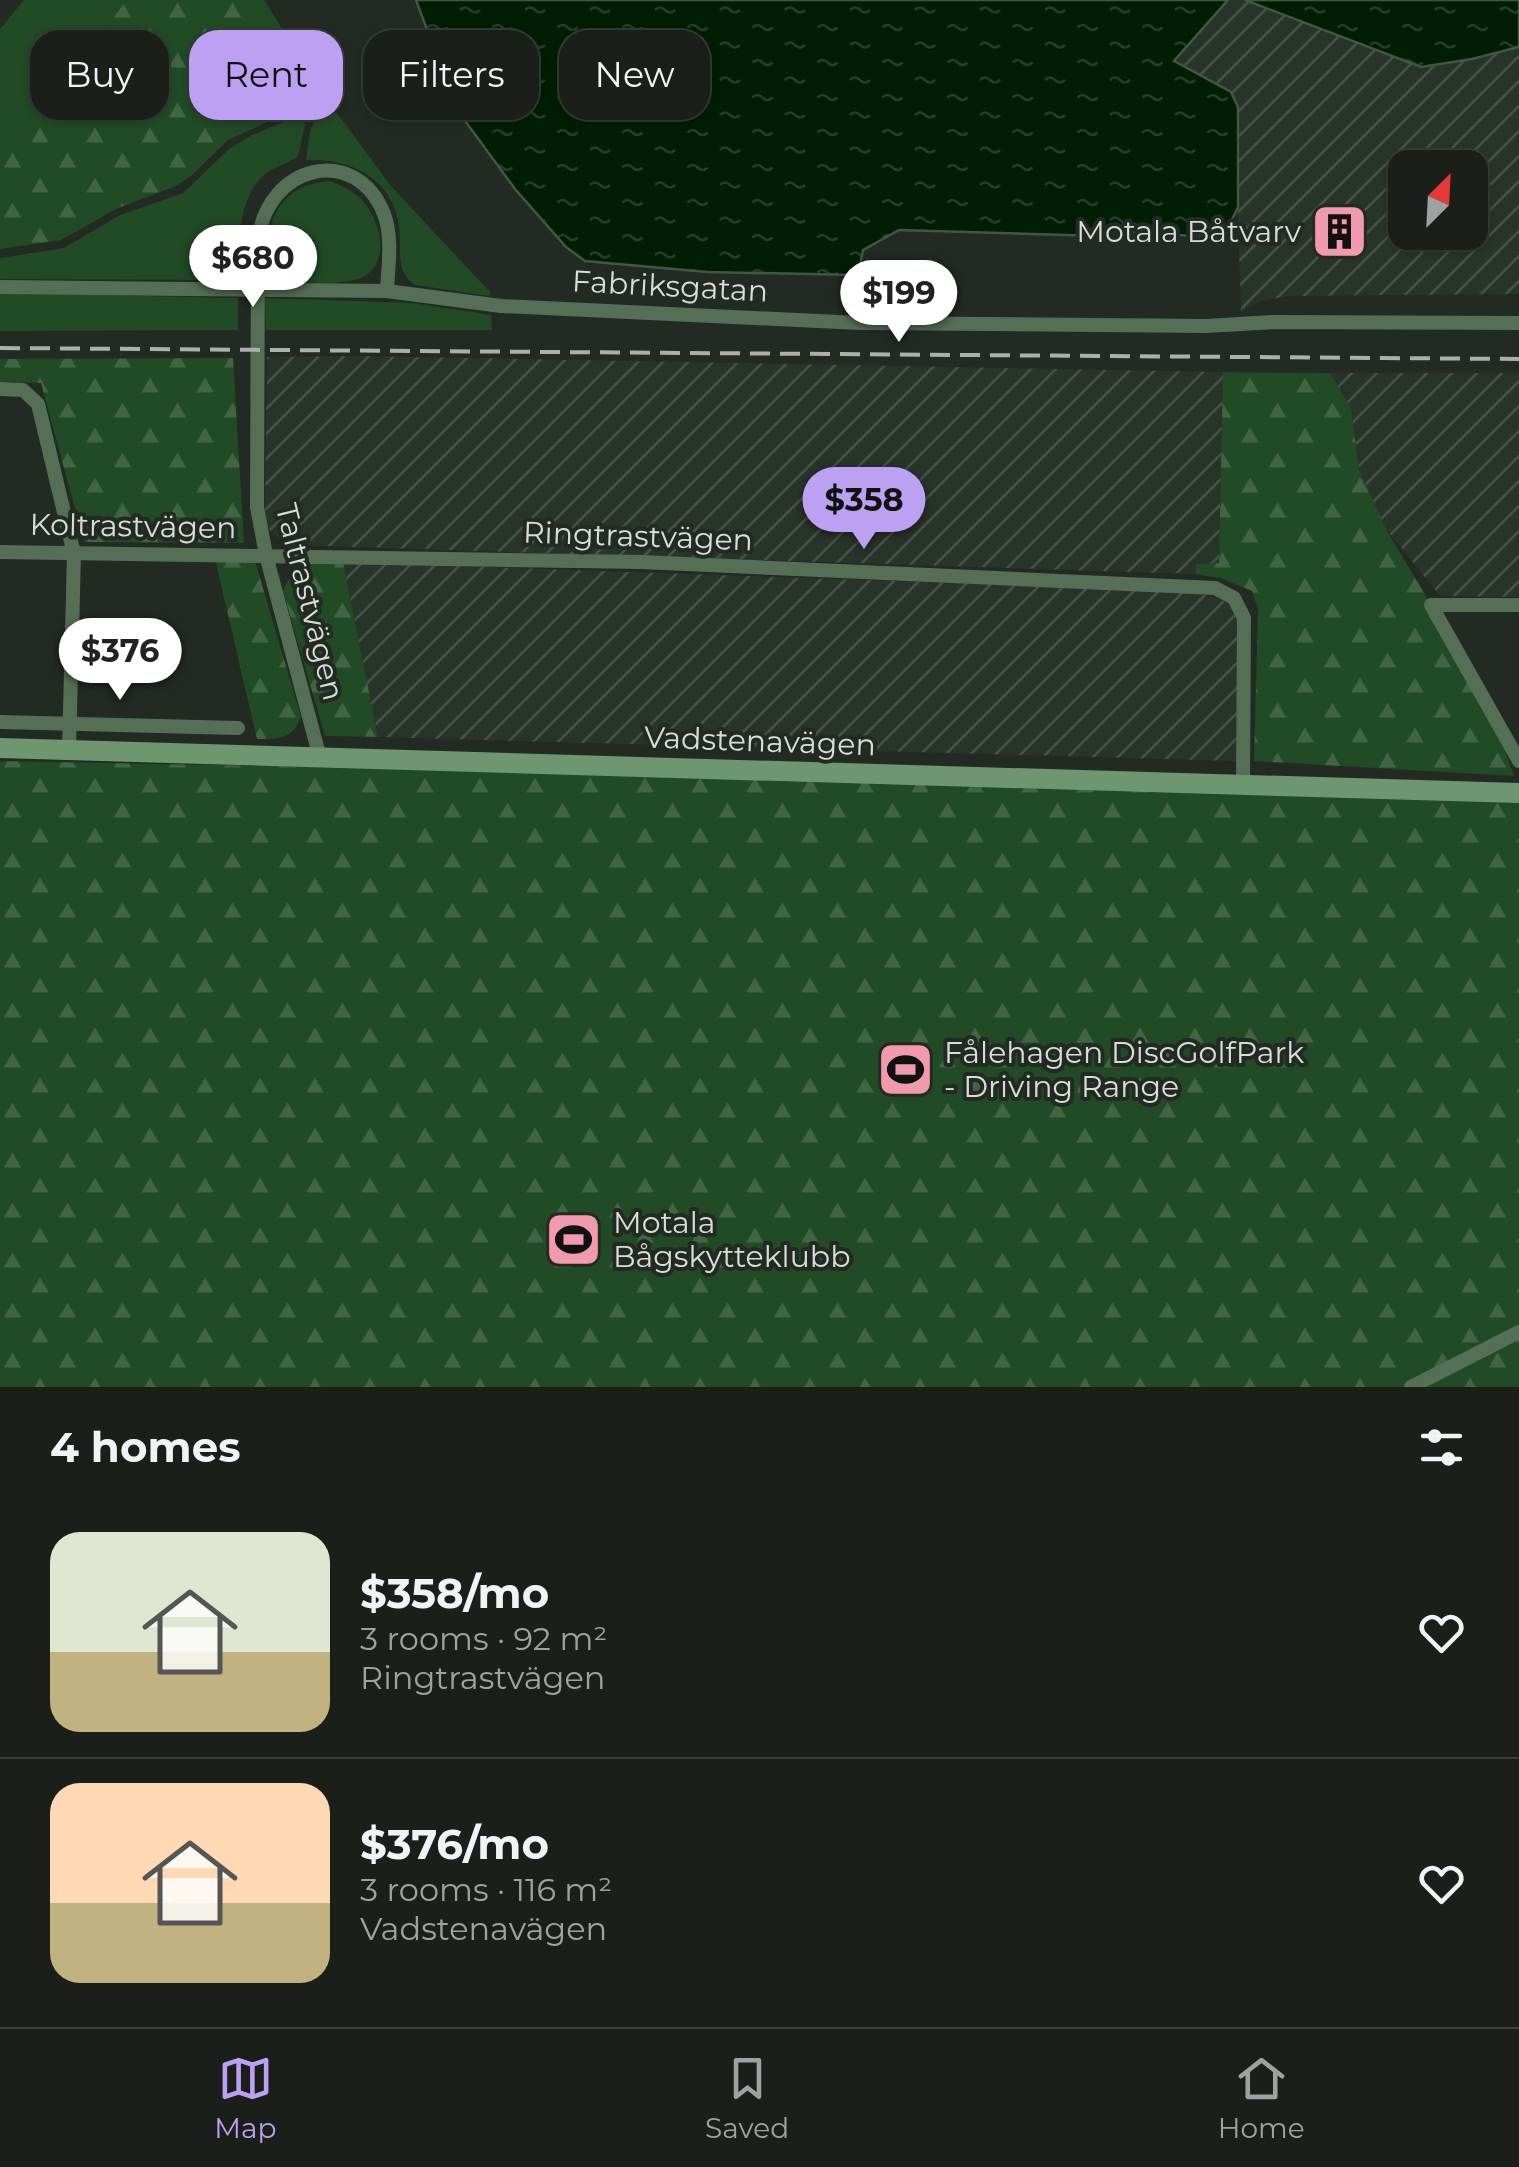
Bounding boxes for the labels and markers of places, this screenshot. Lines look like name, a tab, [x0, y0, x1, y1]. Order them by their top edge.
building icon: Motala Båtvarv	[1310, 201, 1370, 261]
place label: Motala Båtvarv	[1076, 213, 1302, 250]
pin: $680	[194, 225, 312, 310]
pin: $199	[840, 260, 958, 345]
pin: $358	[805, 467, 923, 552]
pin: $376	[61, 618, 179, 703]
place label: Fålehagen DiscGolfPark - Driving Range	[944, 1034, 1304, 1105]
sports icon: Fålehagen DiscGolfPark - Driving Range	[875, 1039, 935, 1099]
place label: Motala Bågskytteklubb	[613, 1204, 851, 1275]
sports icon: Motala Bågskytteklubb	[544, 1209, 604, 1269]

